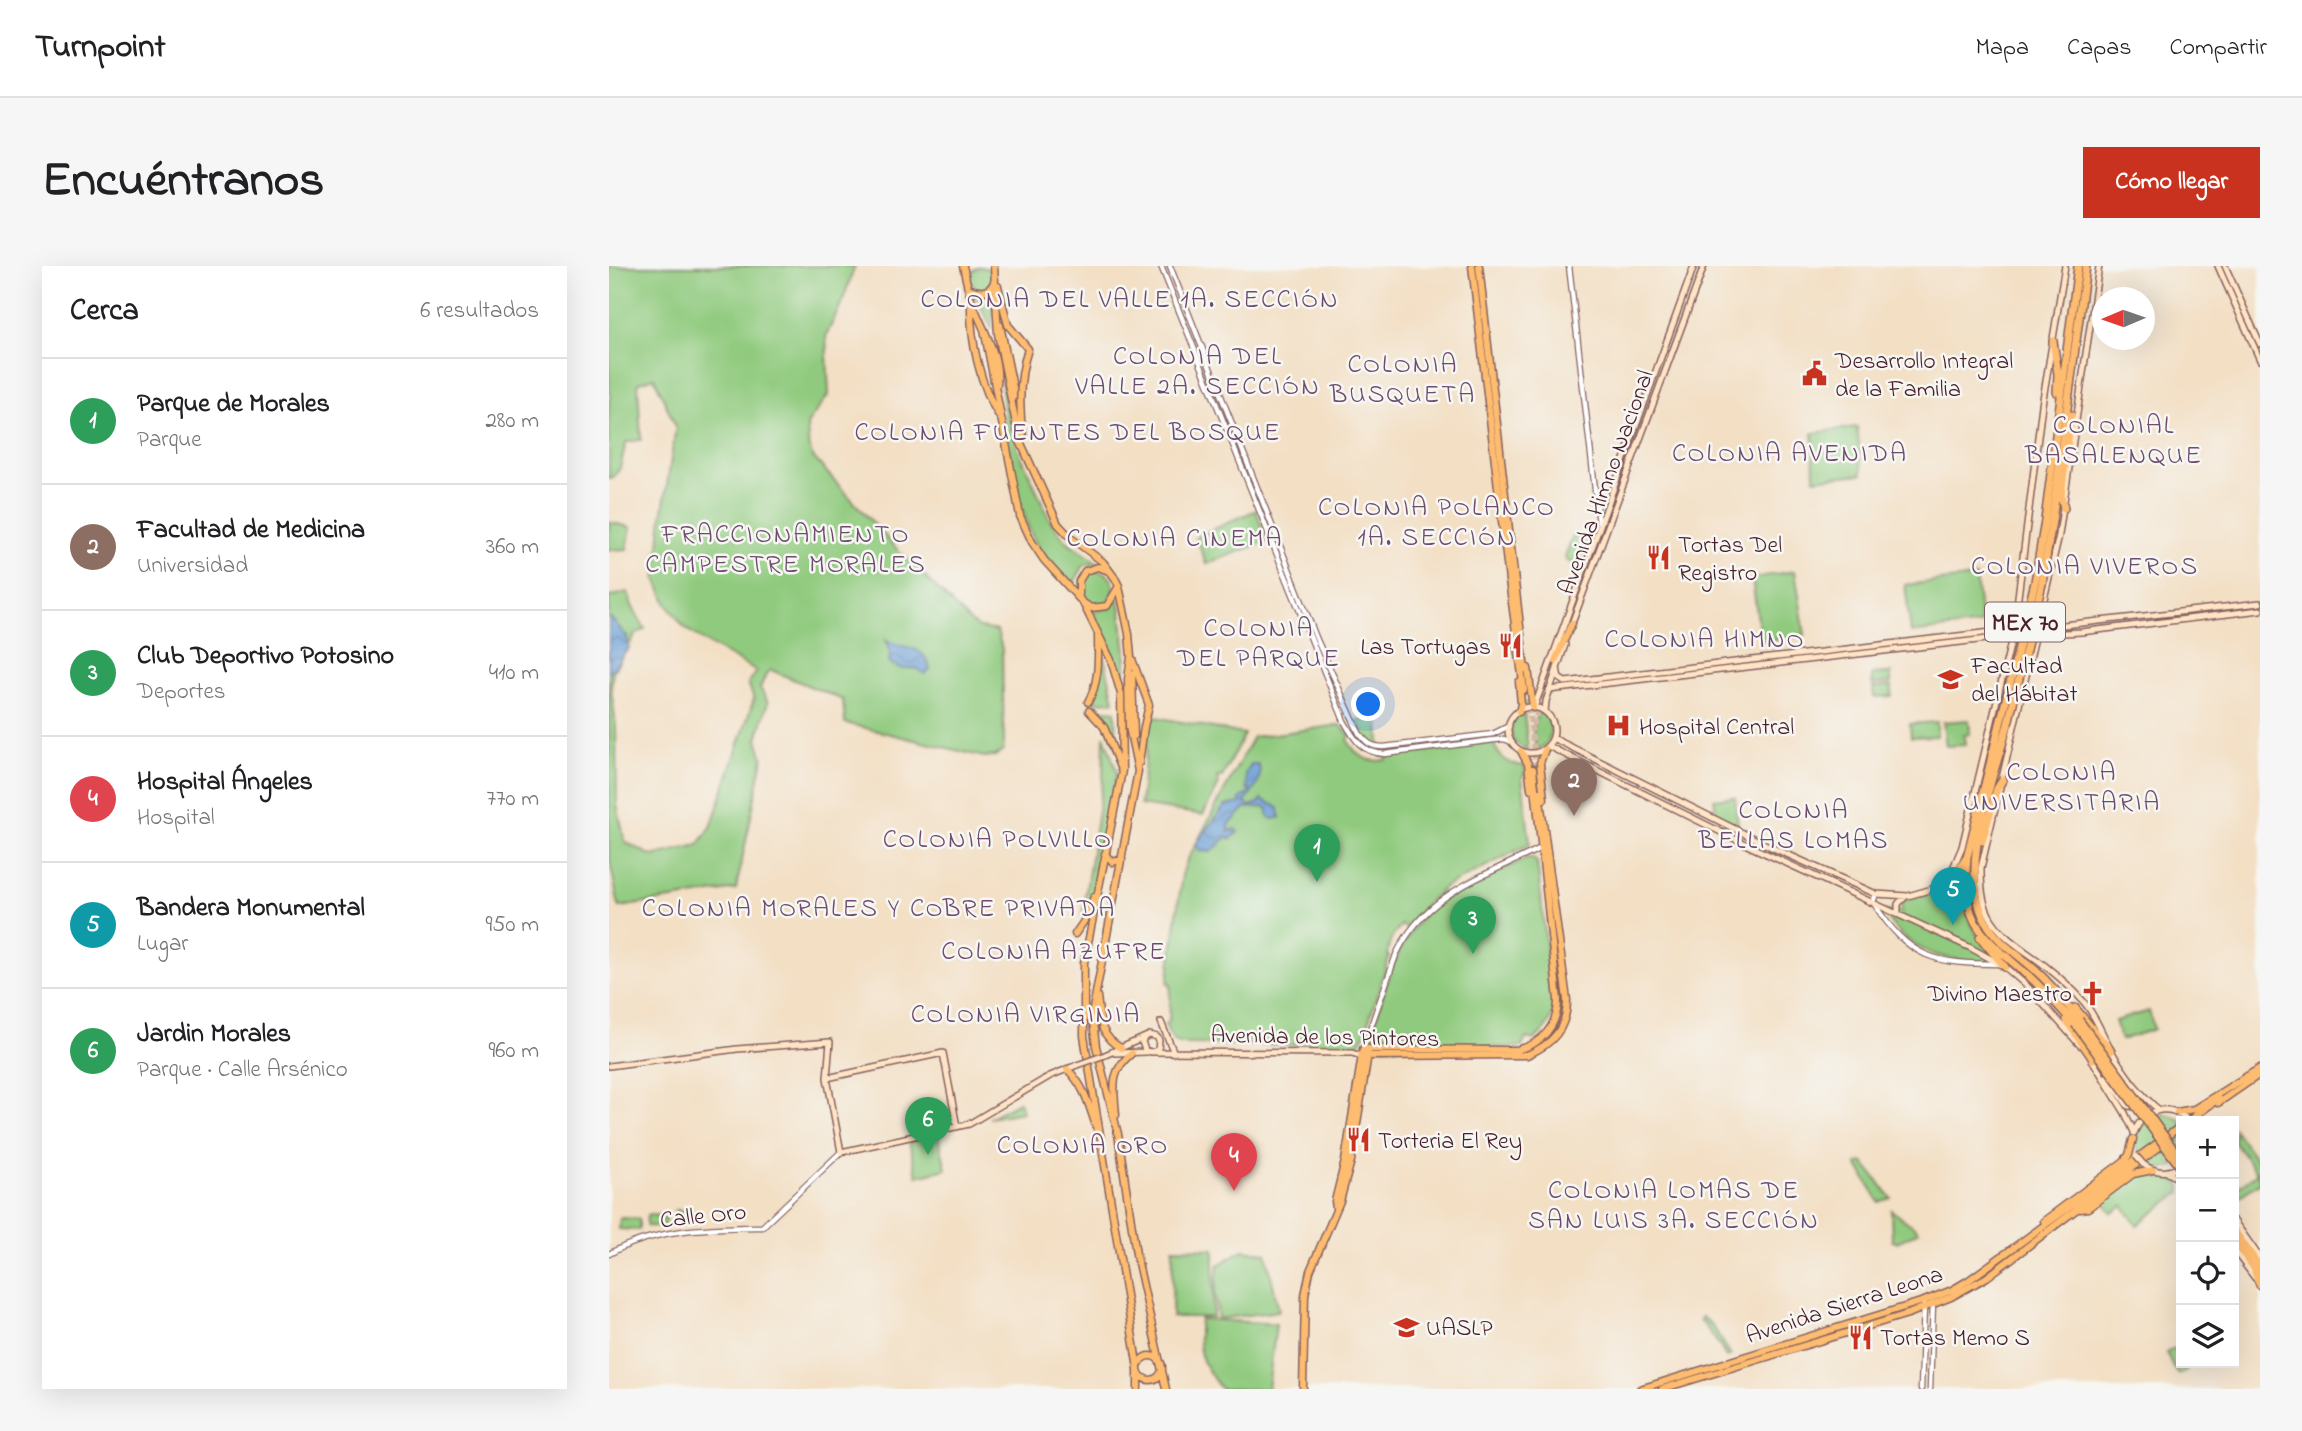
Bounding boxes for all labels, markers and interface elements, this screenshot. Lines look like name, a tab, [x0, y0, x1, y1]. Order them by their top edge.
text: Turnpoint	[35, 24, 166, 72]
text: Mapa	[1976, 31, 2029, 66]
text: Capas	[2067, 31, 2131, 66]
text: Compartir	[2169, 31, 2267, 66]
text: Encuéntranos	[42, 146, 324, 218]
button: Cómo llegar	[2083, 147, 2260, 218]
district label: COLONIA DEL VALLE 1A. SECCIÓN	[920, 282, 1340, 320]
north arrow	[2092, 287, 2155, 350]
text: Cerca	[70, 290, 139, 334]
text: 6 resultados	[420, 295, 539, 328]
district label: COLONIA DEL VALLE 2A. SECCIÓN	[1074, 339, 1321, 407]
place label: Desarrollo Integral de la Familia	[1834, 345, 2013, 408]
district label: COLONIA BUSQUETA	[1329, 347, 1476, 415]
public building icon: Desarrollo Integral de la Familia	[1801, 360, 1829, 388]
street label: Avenida Himno Nacional	[1550, 366, 1664, 600]
text: Parque de Morales	[137, 386, 330, 424]
text: 1	[89, 405, 97, 438]
text: 280 m	[485, 405, 539, 438]
district label: COLONIAL BASALENQUE	[2024, 408, 2203, 476]
district label: COLONIA FUENTES DEL BOSQUE	[854, 415, 1282, 453]
text: Parque	[137, 424, 201, 457]
district label: COLONIA AVENIDA	[1672, 436, 1908, 474]
district label: COLONIA POLANCO 1A. SECCIÓN	[1318, 490, 1556, 558]
text: Facultad de Medicina	[137, 512, 365, 550]
district label: FRACCIONAMIENTO CAMPESTRE MORALES	[645, 517, 927, 585]
district label: COLONIA CINEMA	[1067, 521, 1283, 559]
place label: Tortas Del Registro	[1678, 529, 1782, 592]
text: 2	[87, 531, 99, 564]
text: 360 m	[486, 531, 539, 564]
restaurant icon: Tortas Del Registro	[1644, 544, 1672, 572]
district label: COLONIA VIVEROS	[1971, 549, 2199, 587]
text: Universidad	[137, 550, 248, 583]
road number: MEX 70	[1985, 602, 2065, 642]
district label: COLONIA DEL PARQUE	[1176, 611, 1341, 679]
district label: COLONIA HIMNO	[1604, 622, 1806, 660]
place label: Las Tortugas	[1361, 631, 1491, 666]
restaurant icon: Las Tortugas	[1497, 632, 1525, 660]
text: Club Deportivo Potosino	[137, 638, 394, 676]
place label: Facultad del Hábitat	[1970, 650, 2077, 713]
text: 3	[88, 657, 98, 690]
text: 410 m	[489, 657, 539, 690]
school or university icon: Facultad del Hábitat	[1937, 665, 1965, 693]
text: Deportes	[137, 676, 226, 709]
your location	[1351, 687, 1385, 721]
place label: Hospital Central	[1639, 711, 1794, 746]
hospital icon: Hospital Central	[1605, 712, 1633, 740]
district label: COLONIA UNIVERSITARIA	[1963, 755, 2161, 823]
pin: 2	[1551, 758, 1597, 816]
text: Hospital Ángeles	[137, 764, 313, 802]
text: 4	[88, 783, 98, 816]
text: 770 m	[487, 783, 539, 816]
district label: COLONIA BELLAS LOMAS	[1698, 793, 1889, 861]
text: Hospital	[137, 802, 215, 835]
district label: COLONIA POLVILLO	[883, 822, 1113, 860]
pin: 1	[1294, 824, 1340, 882]
pin: 5	[1930, 867, 1976, 925]
text: Bandera Monumental	[137, 890, 365, 928]
district label: COLONIA MORALES Y COBRE PRIVADA	[642, 891, 1116, 929]
pin: 3	[1450, 896, 1496, 954]
text: 5	[86, 909, 100, 942]
text: 950 m	[485, 909, 539, 942]
text: Lugar	[137, 928, 189, 961]
district label: COLONIA AZUFRE	[941, 934, 1167, 972]
place label: Divino Maestro	[1927, 978, 2072, 1013]
church icon: Divino Maestro	[2078, 979, 2106, 1007]
district label: COLONIA VIRGINIA	[911, 997, 1141, 1035]
text: Jardin Morales	[137, 1016, 291, 1054]
street label: Avenida de los Pintores	[1210, 1019, 1440, 1058]
text: 6	[88, 1035, 98, 1068]
text: 960 m	[488, 1035, 539, 1068]
text: Parque · Calle Arsénico	[137, 1054, 348, 1087]
pin: 6	[905, 1097, 951, 1155]
map controls	[2176, 1116, 2239, 1368]
button: +	[2176, 1116, 2239, 1179]
place label: Torteria El Rey	[1378, 1125, 1522, 1161]
restaurant icon: Torteria El Rey	[1344, 1126, 1372, 1154]
district label: COLONIA ORO	[997, 1128, 1169, 1166]
pin: 4	[1211, 1133, 1257, 1191]
district label: COLONIA LOMAS DE SAN LUIS 3A. SECCIÓN	[1528, 1173, 1820, 1241]
button: −	[2176, 1179, 2239, 1242]
street label: Calle Oro	[658, 1196, 748, 1239]
button: locate	[2176, 1242, 2239, 1305]
street label: Avenida Sierra Leona	[1742, 1258, 1948, 1355]
button: layers	[2176, 1305, 2239, 1368]
place label: UASLP	[1426, 1312, 1493, 1347]
school or university icon: UASLP	[1392, 1313, 1420, 1341]
place label: Tortas Memo S	[1880, 1322, 2030, 1357]
restaurant icon: Tortas Memo S	[1846, 1323, 1874, 1351]

